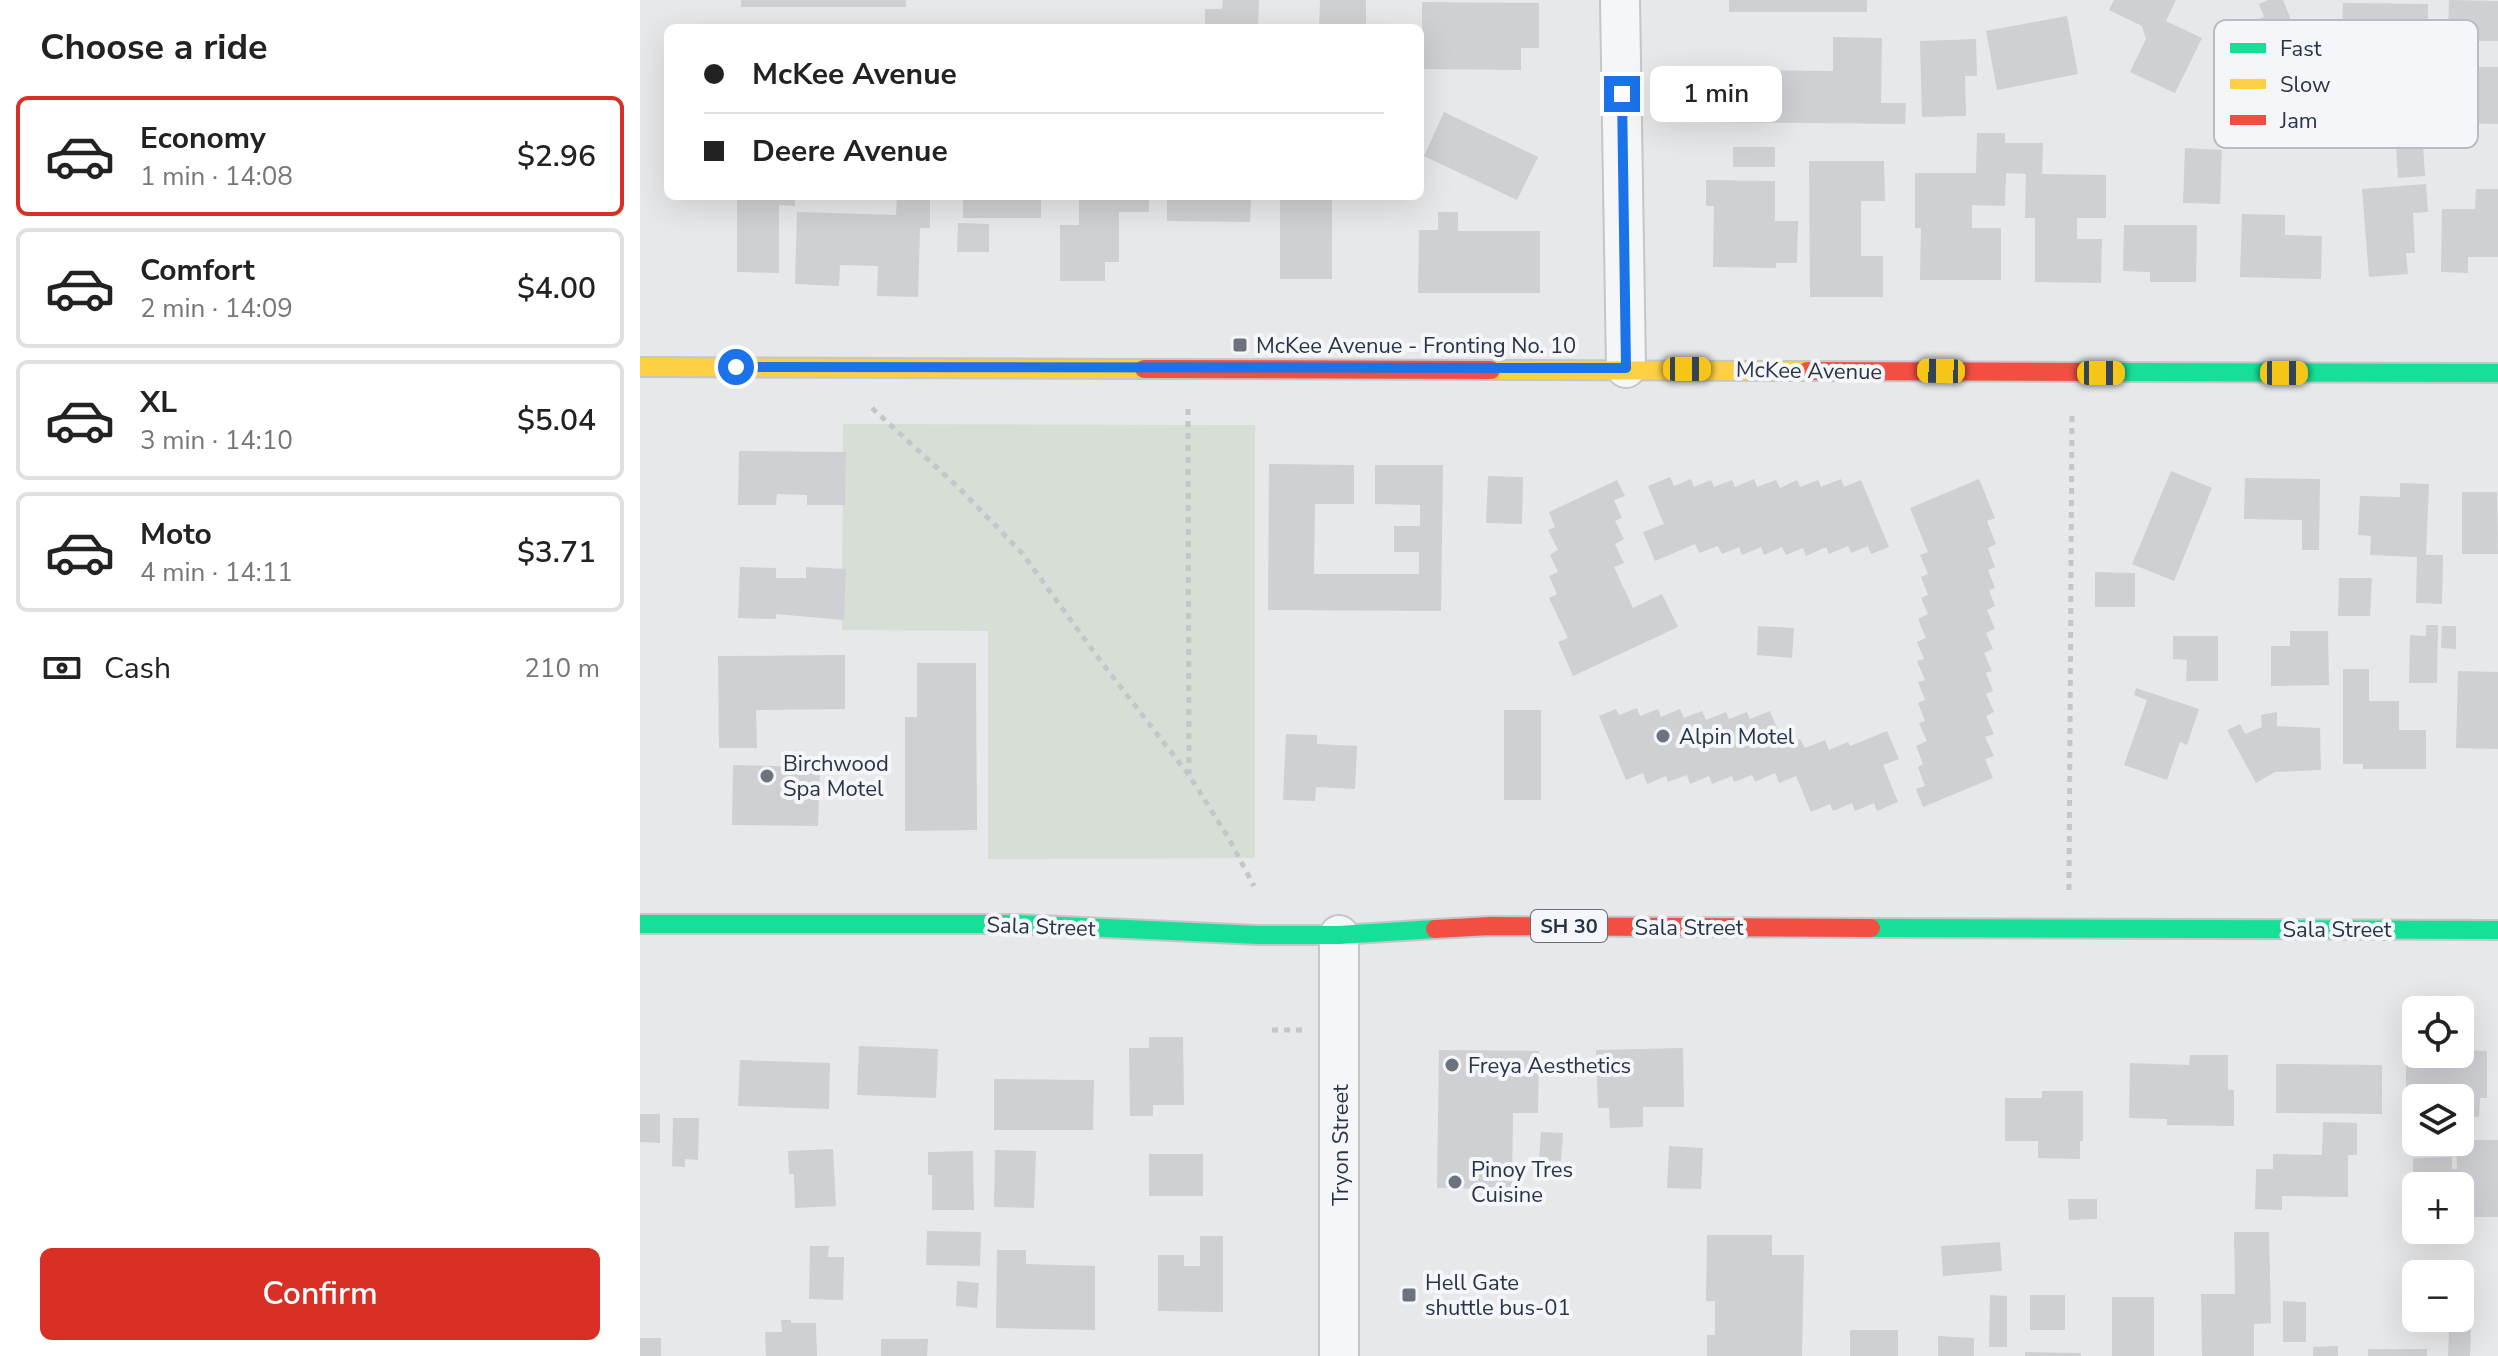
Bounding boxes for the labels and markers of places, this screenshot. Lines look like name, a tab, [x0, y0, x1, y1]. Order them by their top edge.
place label: McKee Avenue - Fronting No. 10	[1256, 331, 1576, 361]
marker: McKee Avenue - Fronting No. 10	[1231, 336, 1249, 354]
place label: Alpin Motel	[1679, 722, 1795, 752]
marker: Alpin Motel	[1654, 727, 1672, 745]
place label: Birchwood Spa Motel	[783, 749, 889, 804]
marker: Birchwood Spa Motel	[758, 767, 776, 785]
place label: Freya Aesthetics	[1468, 1051, 1631, 1081]
marker: Freya Aesthetics	[1443, 1056, 1461, 1074]
place label: Pinoy Tres Cuisine	[1471, 1155, 1573, 1210]
marker: Pinoy Tres Cuisine	[1446, 1173, 1464, 1191]
place label: Hell Gate shuttle bus-01	[1425, 1268, 1571, 1323]
marker: Hell Gate shuttle bus-01	[1400, 1286, 1418, 1304]

